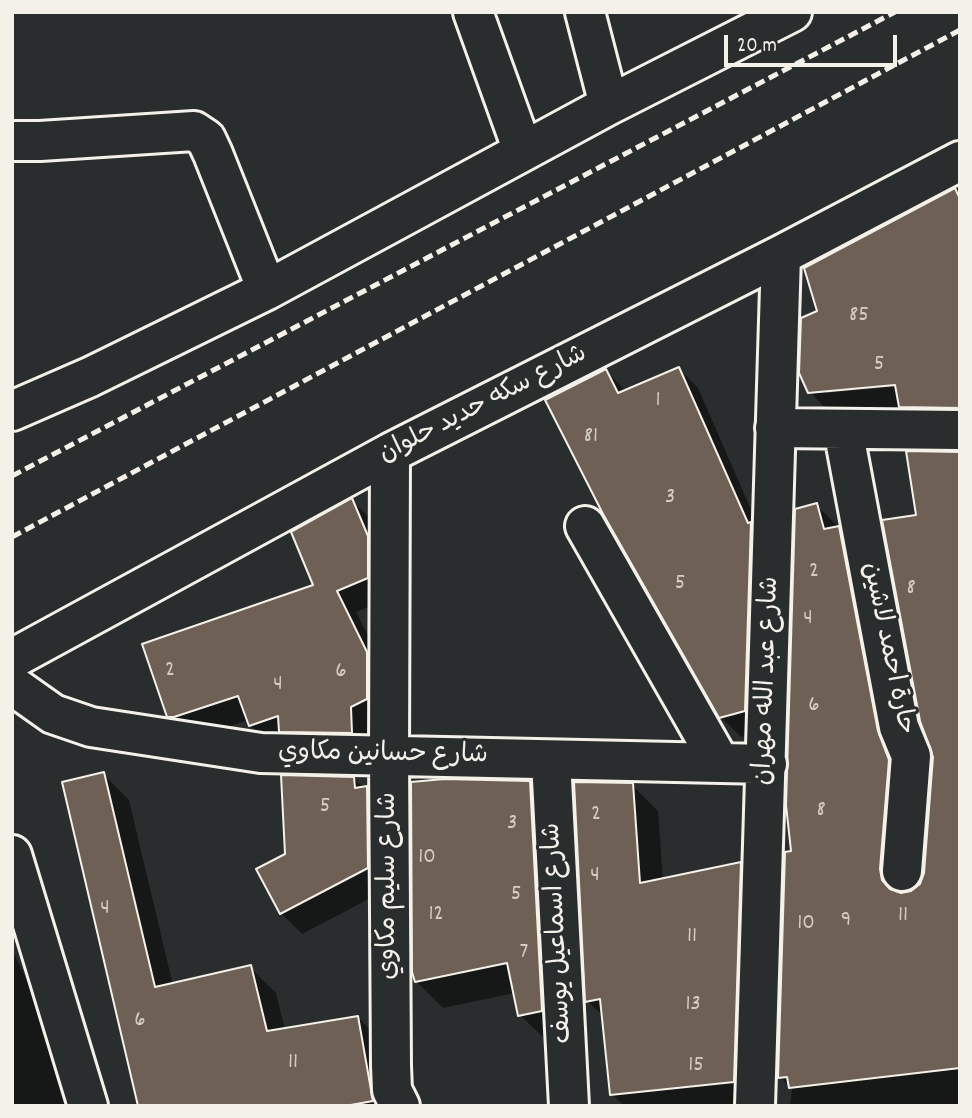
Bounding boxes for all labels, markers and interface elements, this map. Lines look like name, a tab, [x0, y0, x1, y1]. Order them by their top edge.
scale bar	[727, 21, 900, 65]
text: 20 m	[737, 32, 777, 62]
house number: 85	[849, 303, 869, 331]
street label: شارع سكه حديد حلوان	[375, 340, 593, 472]
house number: 5	[874, 352, 884, 380]
house number: 1	[655, 388, 661, 416]
house number: 81	[584, 424, 598, 452]
house number: 3	[665, 485, 675, 513]
house number: 2	[809, 559, 819, 587]
street label: حارة احمد لاشين	[853, 560, 919, 738]
house number: 5	[675, 571, 685, 599]
street label: شارع عبد الله مهران	[750, 576, 788, 786]
house number: 8	[906, 576, 916, 604]
house number: 4	[803, 606, 813, 634]
house number: 2	[165, 658, 175, 686]
house number: 6	[335, 659, 347, 687]
house number: 4	[273, 672, 283, 700]
house number: 6	[808, 693, 820, 721]
street label: شارع حسانين مكاوي	[278, 739, 488, 773]
street label: شارع سليم مكاوي	[374, 792, 406, 980]
house number: 5	[320, 794, 330, 822]
house number: 8	[816, 798, 826, 826]
house number: 2	[591, 802, 601, 830]
house number: 3	[507, 811, 517, 839]
street label: شارع اسماعيل يوسف	[539, 822, 581, 1044]
house number: 10	[418, 845, 436, 873]
house number: 4	[590, 863, 600, 891]
house number: 5	[511, 882, 521, 910]
house number: 4	[100, 896, 110, 924]
house number: 12	[428, 902, 444, 930]
house number: 11	[898, 903, 908, 931]
house number: 9	[841, 908, 851, 936]
house number: 10	[797, 911, 815, 939]
house number: 11	[687, 924, 697, 952]
house number: 7	[520, 940, 528, 968]
house number: 13	[685, 992, 701, 1020]
house number: 6	[134, 1008, 146, 1036]
house number: 11	[288, 1050, 298, 1078]
house number: 15	[688, 1053, 704, 1081]

